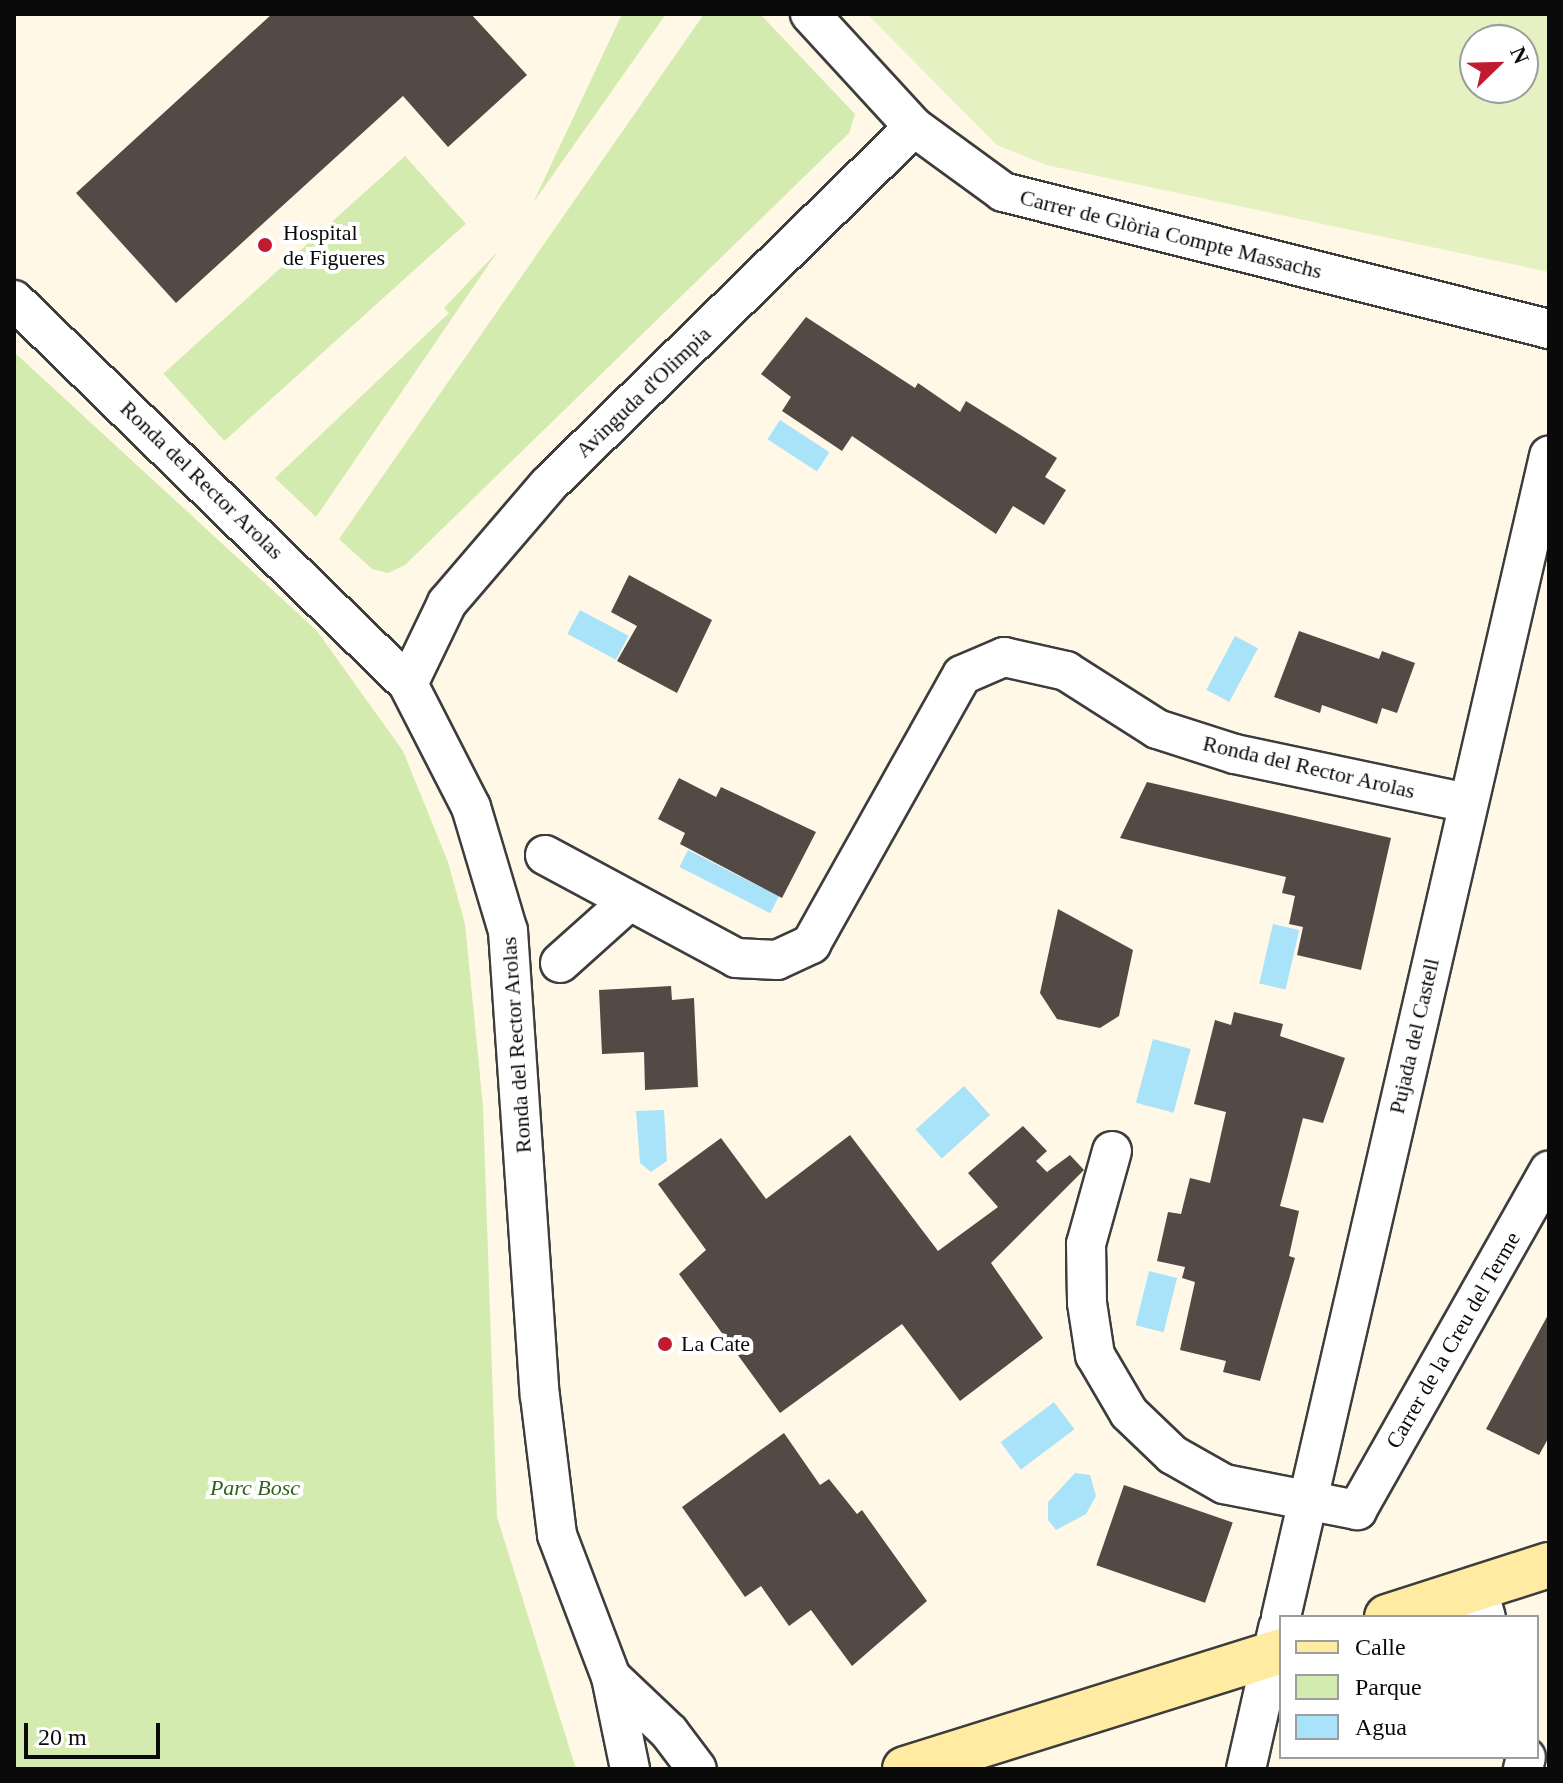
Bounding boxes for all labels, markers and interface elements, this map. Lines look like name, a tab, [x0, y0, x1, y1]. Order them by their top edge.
north arrow	[1459, 24, 1539, 104]
text: N	[1505, 43, 1534, 67]
street label: Carrer de Glòria Compte Massachs	[1017, 184, 1325, 284]
place label: Hospital de Figueres	[283, 219, 385, 270]
marker: Hospital de Figueres	[254, 234, 276, 256]
street label: Avinguda d'Olimpia	[570, 321, 716, 463]
street label: Ronda del Rector Arolas	[114, 395, 290, 565]
street label: Ronda del Rector Arolas	[1200, 730, 1418, 804]
street label: Ronda del Rector Arolas	[495, 935, 537, 1155]
street label: Pujada del Castell	[1383, 956, 1445, 1116]
street label: Carrer de la Creu del Terme	[1380, 1227, 1526, 1453]
place label: La Cate	[681, 1331, 750, 1357]
marker: La Cate	[656, 1335, 674, 1353]
park label: Parc Bosc	[210, 1475, 300, 1501]
legend	[1279, 1615, 1539, 1759]
text: Calle	[1355, 1634, 1406, 1660]
text: Parque	[1355, 1674, 1422, 1700]
scale bar	[28, 1707, 164, 1757]
text: Agua	[1355, 1714, 1407, 1740]
text: 20 m	[38, 1724, 87, 1750]

